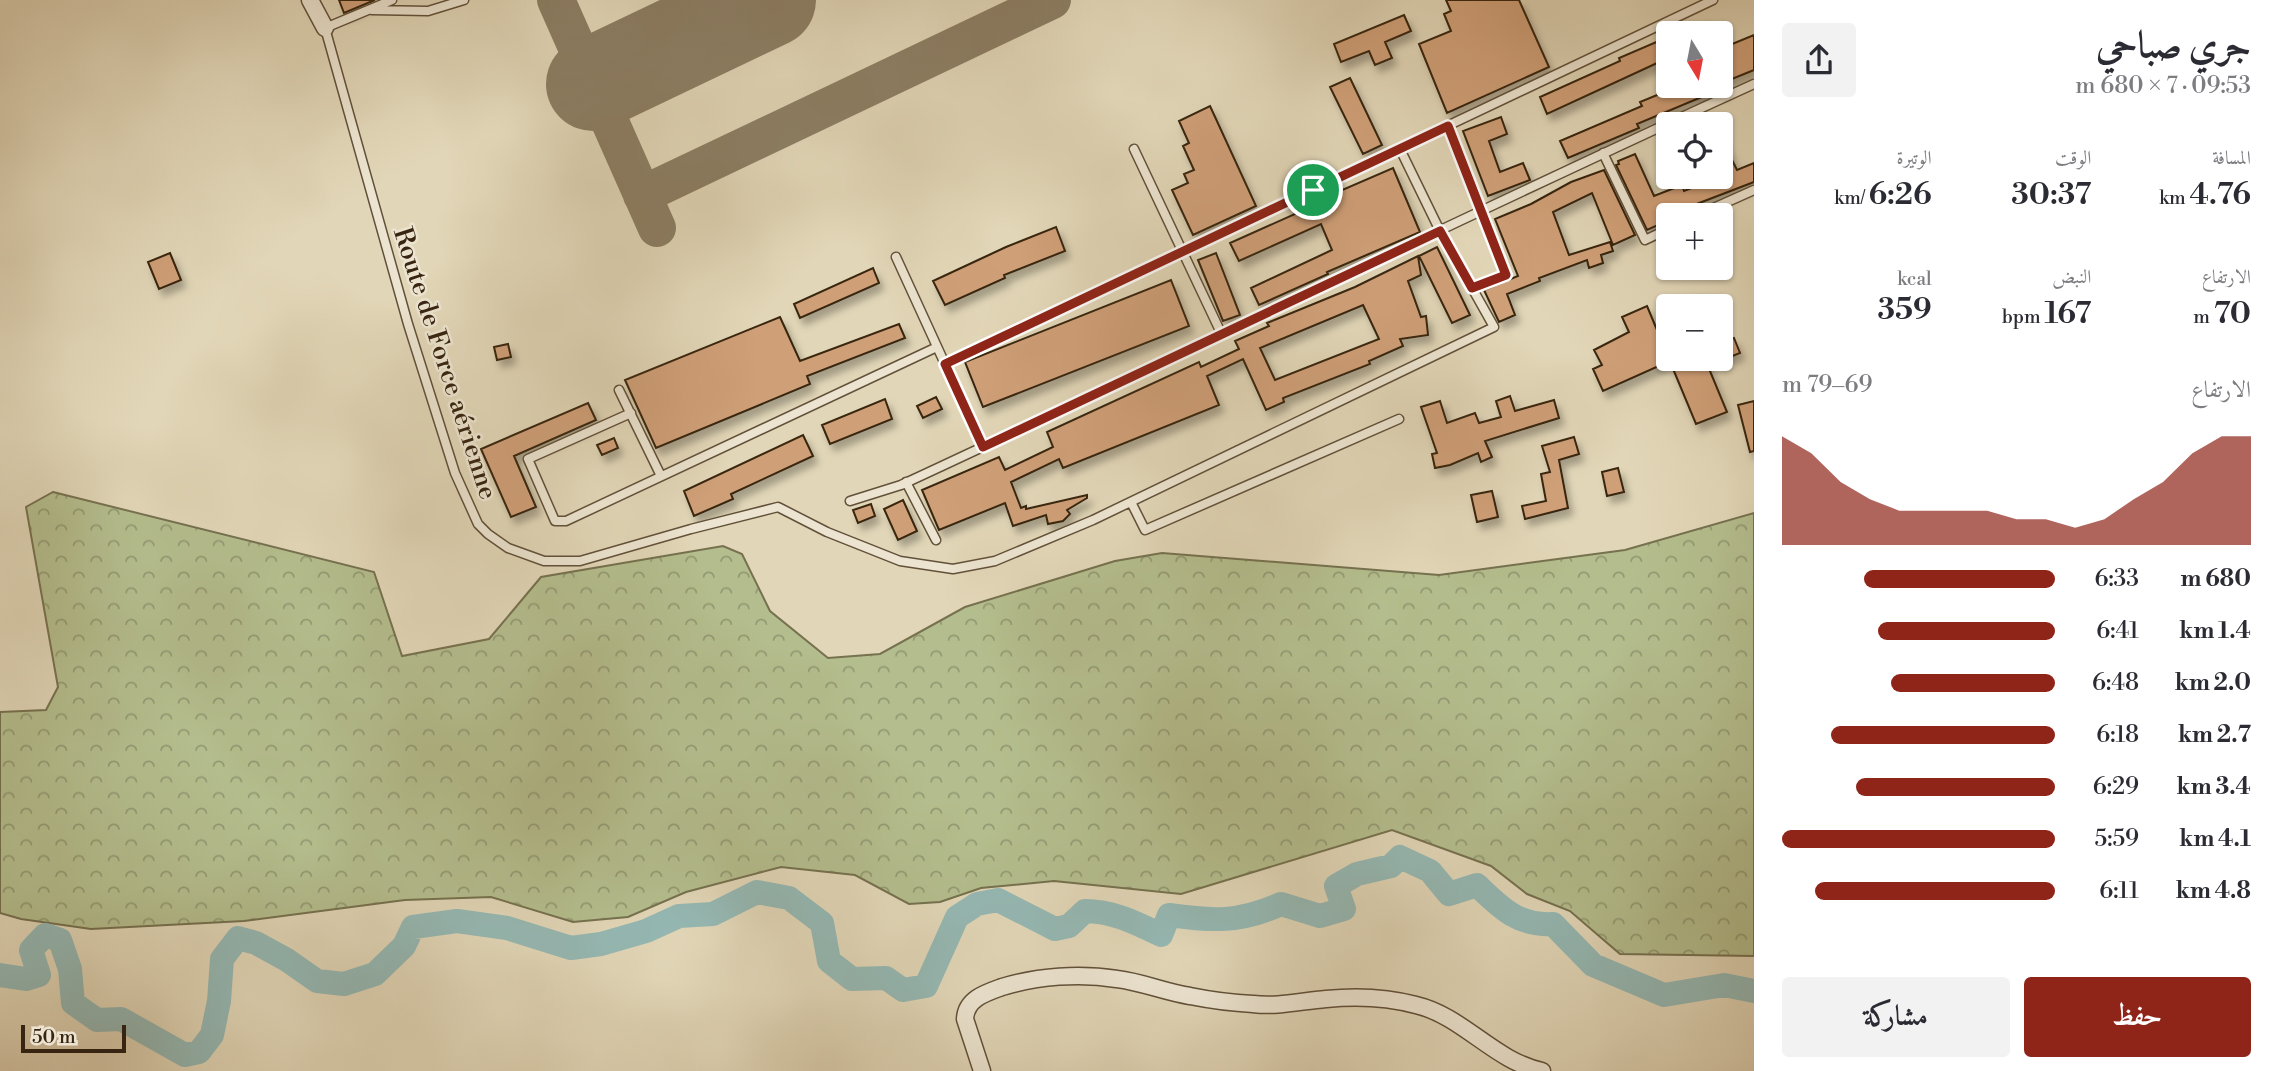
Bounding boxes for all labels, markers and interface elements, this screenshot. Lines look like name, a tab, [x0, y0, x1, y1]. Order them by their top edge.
north arrow	[1656, 21, 1732, 98]
map controls	[1656, 21, 1733, 371]
text: جري صباحي	[2096, 22, 2251, 69]
button: share	[1782, 23, 1856, 97]
text: 09:53 · 7 × 680 m	[2075, 72, 2251, 100]
button: locate	[1656, 112, 1733, 189]
text: الوتيرة	[1897, 146, 1932, 170]
text: الوقت	[2055, 146, 2091, 170]
text: المسافة	[2212, 146, 2251, 170]
pin	[1283, 160, 1343, 220]
icon: arrive	[1294, 171, 1332, 209]
text: 6:26	[1868, 176, 1932, 214]
text: 30:37	[2011, 176, 2091, 214]
text: 4.76	[2190, 176, 2251, 214]
text: /km	[1834, 186, 1868, 210]
text: km	[2159, 186, 2190, 210]
button: +	[1656, 203, 1733, 280]
street label: Route de Force aérienne	[386, 223, 504, 503]
text: النبض	[2052, 265, 2091, 289]
text: الارتفاع	[2202, 265, 2251, 289]
text: kcal	[1897, 267, 1932, 291]
text: 359	[1878, 291, 1932, 329]
button: −	[1656, 294, 1733, 371]
text: 167	[2044, 295, 2091, 333]
text: 70	[2214, 295, 2251, 333]
text: bpm	[2002, 305, 2044, 329]
text: m	[2193, 305, 2214, 329]
text: 69–79 m	[1782, 371, 1872, 399]
text: الارتفاع	[2191, 376, 2251, 404]
text: 6:33	[2094, 565, 2139, 593]
text: 680 m	[2181, 565, 2251, 593]
text: 6:41	[2096, 617, 2139, 645]
text: 1.4 km	[2179, 617, 2251, 645]
text: 6:48	[2092, 669, 2139, 697]
text: 2.0 km	[2175, 669, 2251, 697]
text: 6:18	[2096, 721, 2139, 749]
text: 2.7 km	[2178, 721, 2251, 749]
text: 6:29	[2093, 773, 2139, 801]
text: 3.4 km	[2177, 773, 2251, 801]
text: 5:59	[2095, 825, 2139, 853]
text: 4.1 km	[2179, 825, 2251, 853]
text: 6:11	[2099, 877, 2139, 905]
text: 4.8 km	[2176, 877, 2251, 905]
button: مشاركة	[1782, 977, 2010, 1057]
button: حفظ	[2024, 977, 2251, 1057]
scale bar	[21, 1022, 126, 1054]
text: 50 m	[32, 1025, 76, 1049]

